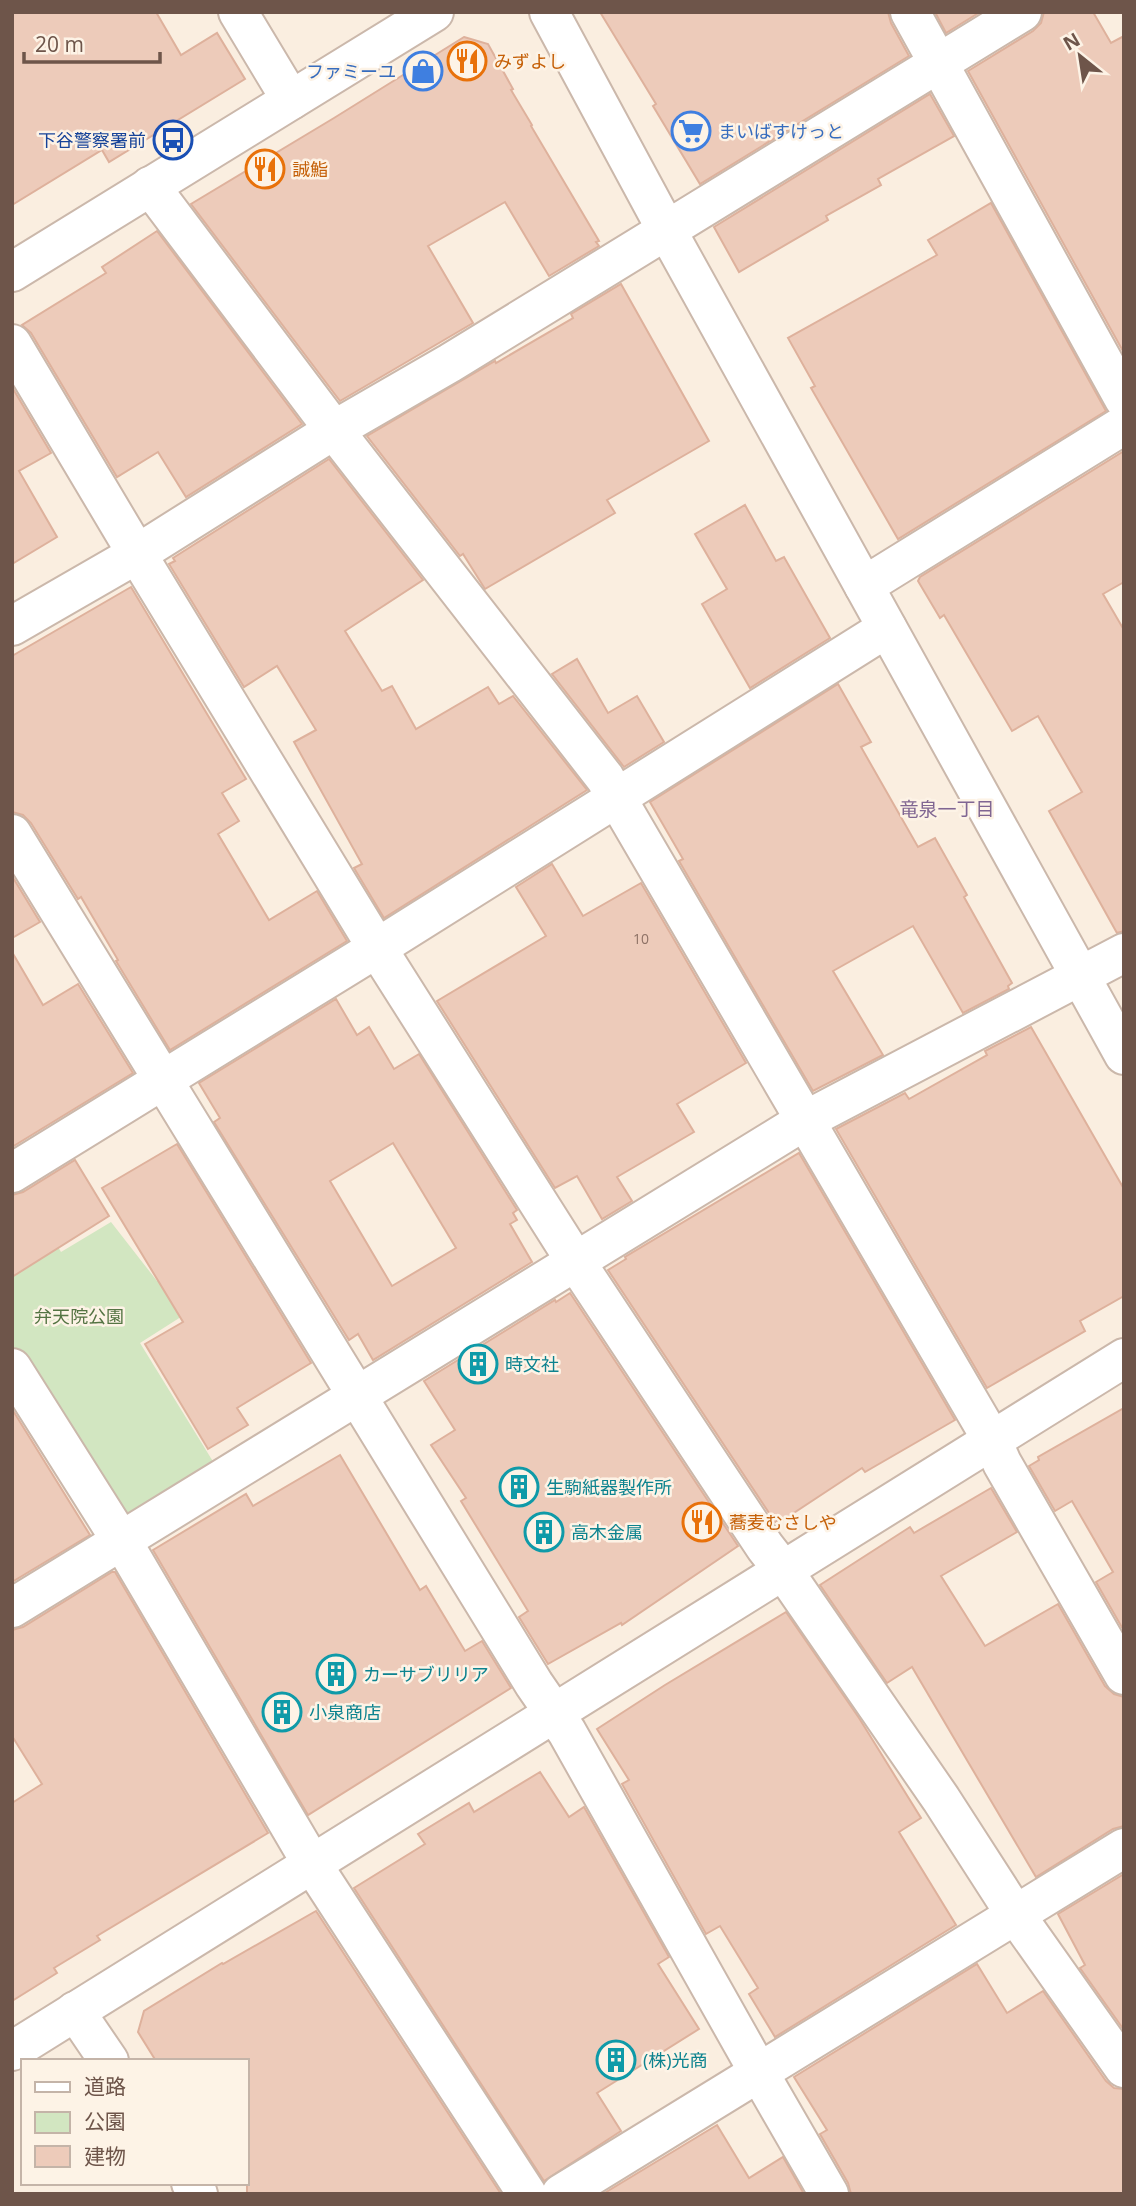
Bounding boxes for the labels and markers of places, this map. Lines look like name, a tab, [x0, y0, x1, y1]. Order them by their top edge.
restaurant icon: みずよし	[446, 40, 488, 82]
place label: みずよし	[494, 49, 566, 73]
shop icon: ファミーユ	[402, 50, 444, 92]
place label: ファミーユ	[306, 59, 396, 83]
supermarket icon: まいばすけっと	[670, 110, 712, 152]
bus stop icon: 下谷警察署前	[152, 119, 194, 161]
place label: まいばすけっと	[718, 119, 844, 143]
place label: 下谷警察署前	[38, 128, 146, 152]
restaurant icon: 誠鮨	[244, 148, 286, 190]
place label: 誠鮨	[292, 157, 328, 181]
building icon: 時文社	[457, 1343, 499, 1385]
place label: 時文社	[505, 1352, 559, 1376]
building icon: 生駒紙器製作所	[498, 1466, 540, 1508]
place label: 生駒紙器製作所	[546, 1475, 672, 1499]
restaurant icon: 蕎麦むさしや	[681, 1501, 723, 1543]
place label: 蕎麦むさしや	[729, 1510, 837, 1534]
building icon: 高木金属	[523, 1511, 565, 1553]
place label: 高木金属	[571, 1520, 643, 1544]
building icon: カーサブリリア	[315, 1653, 357, 1695]
place label: カーサブリリア	[363, 1662, 489, 1686]
building icon: 小泉商店	[261, 1691, 303, 1733]
place label: 小泉商店	[309, 1700, 381, 1724]
building icon: (株)光商	[595, 2039, 637, 2081]
place label: (株)光商	[643, 2048, 708, 2072]

